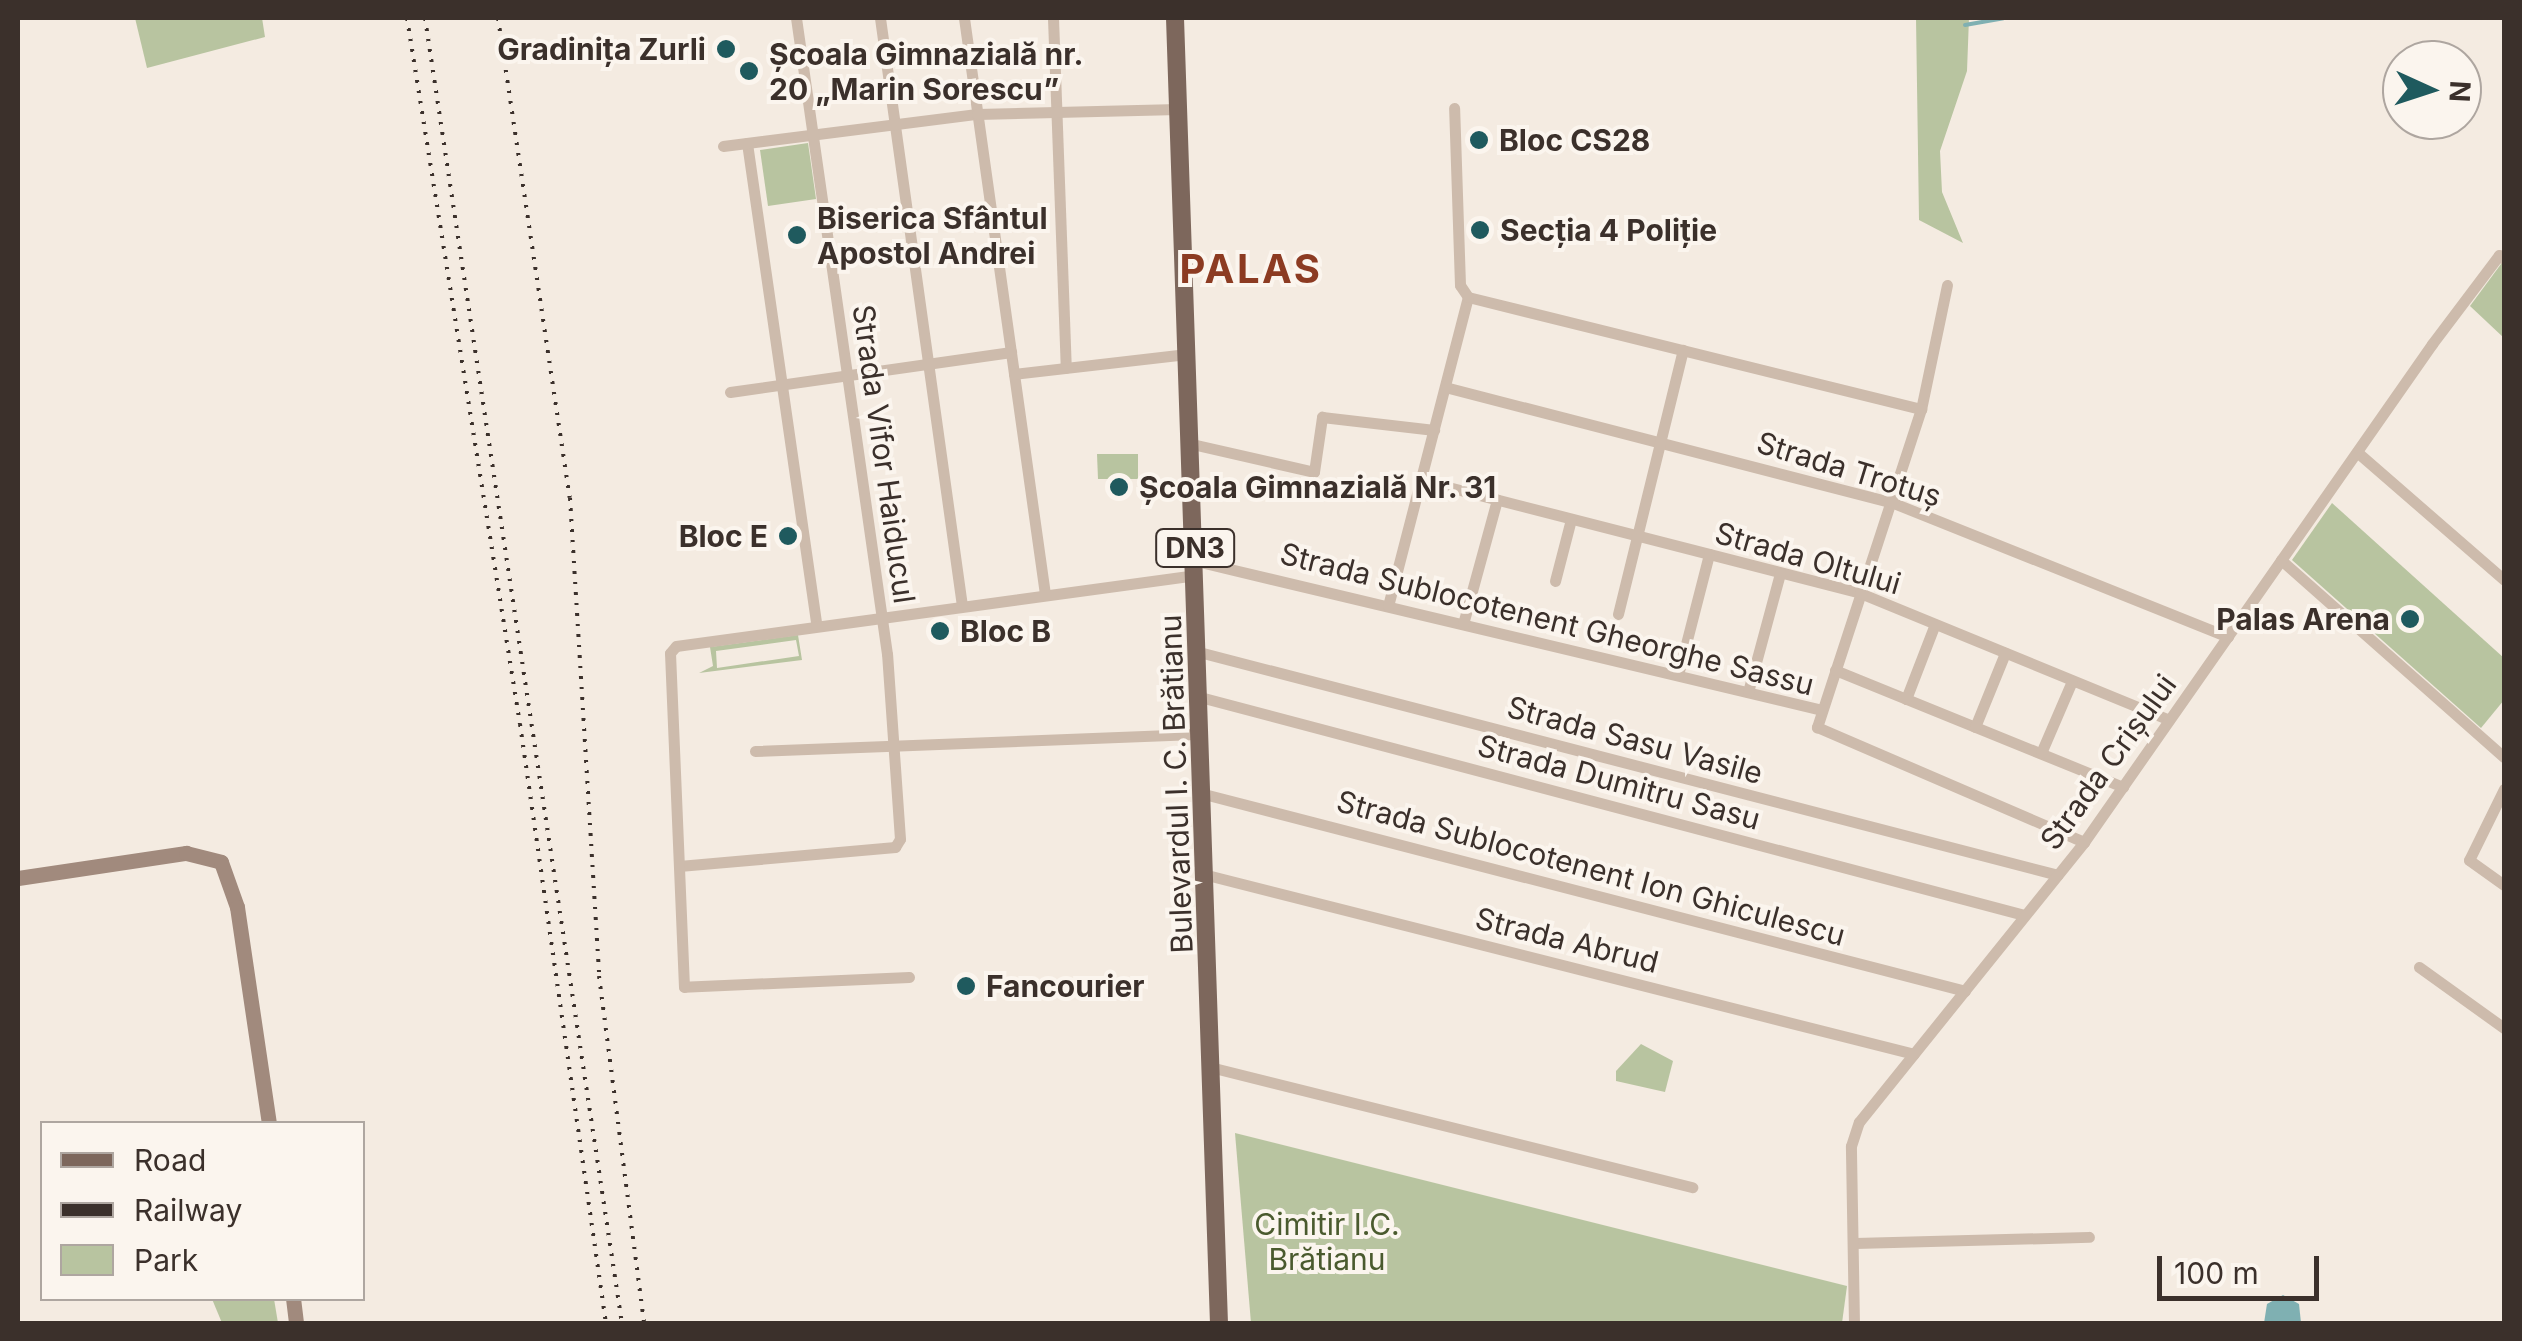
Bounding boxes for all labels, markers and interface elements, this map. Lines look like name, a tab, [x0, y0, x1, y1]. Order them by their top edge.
place label: Gradinița Zurli	[497, 31, 706, 67]
place label: Școala Gimnazială nr. 20 „Marin Sorescu”	[769, 36, 1084, 106]
marker: Gradinița Zurli	[715, 38, 737, 60]
north arrow	[2382, 40, 2482, 140]
marker: Școala Gimnazială nr. 20 „Marin Sorescu”	[738, 60, 760, 82]
text: N	[2442, 80, 2477, 103]
place label: Bloc CS28	[1499, 122, 1650, 158]
marker: Bloc CS28	[1468, 129, 1490, 151]
place label: Biserica Sfântul Apostol Andrei	[817, 200, 1048, 270]
place label: Secția 4 Poliție	[1500, 212, 1717, 248]
marker: Secția 4 Poliție	[1469, 219, 1491, 241]
marker: Biserica Sfântul Apostol Andrei	[786, 224, 808, 246]
district label: PALAS	[1179, 245, 1323, 293]
street label: Strada Vifor Haiducul	[845, 302, 923, 606]
street label: Strada Trotuș	[1753, 424, 1945, 514]
place label: Școala Gimnazială Nr. 31	[1139, 469, 1497, 505]
marker: Școala Gimnazială Nr. 31	[1108, 476, 1130, 498]
street label: Strada Oltului	[1711, 514, 1905, 602]
place label: Bloc E	[679, 518, 768, 554]
marker: Bloc E	[777, 525, 799, 547]
road number: DN3	[1155, 525, 1235, 571]
street label: Strada Sublocotenent Gheorghe Sassu	[1276, 535, 1818, 703]
place label: Palas Arena	[2216, 601, 2390, 637]
marker: Palas Arena	[2399, 608, 2421, 630]
place label: Bloc B	[960, 613, 1051, 649]
street label: Bulevardul I. C. Brătianu	[1152, 614, 1200, 954]
marker: Bloc B	[929, 620, 951, 642]
street label: Strada Crișului	[2032, 667, 2184, 857]
street label: Strada Sasu Vasile	[1503, 689, 1767, 791]
street label: Strada Dumitru Sasu	[1474, 727, 1764, 837]
street label: Strada Sublocotenent Ion Ghiculescu	[1333, 783, 1849, 953]
street label: Strada Abrud	[1472, 900, 1662, 980]
place label: Fancourier	[986, 968, 1145, 1004]
marker: Fancourier	[955, 975, 977, 997]
legend	[40, 1121, 365, 1301]
text: Road	[134, 1142, 206, 1178]
text: Railway	[134, 1192, 242, 1228]
park label: Cimitir I.C. Brătianu	[1254, 1206, 1400, 1276]
scale bar	[2162, 1236, 2324, 1298]
text: Park	[134, 1242, 198, 1278]
text: 100 m	[2174, 1255, 2259, 1291]

